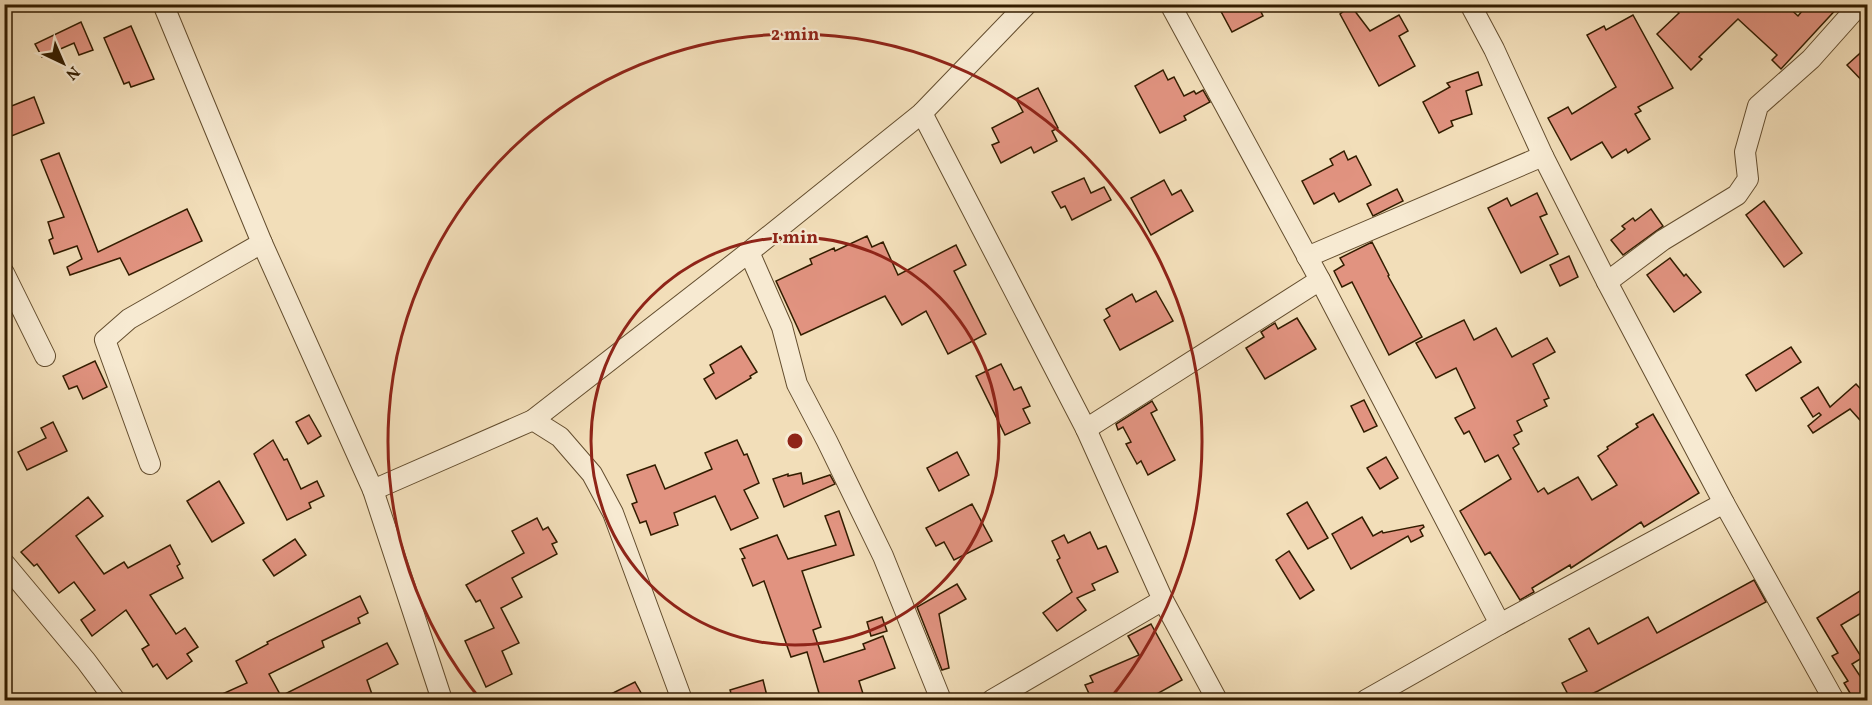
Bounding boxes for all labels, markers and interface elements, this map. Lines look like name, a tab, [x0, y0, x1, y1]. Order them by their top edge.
text: 2 min	[771, 23, 819, 48]
north arrow	[33, 33, 93, 93]
text: N	[60, 60, 84, 85]
text: 1 min	[772, 226, 818, 251]
centre of rings	[785, 431, 805, 451]

